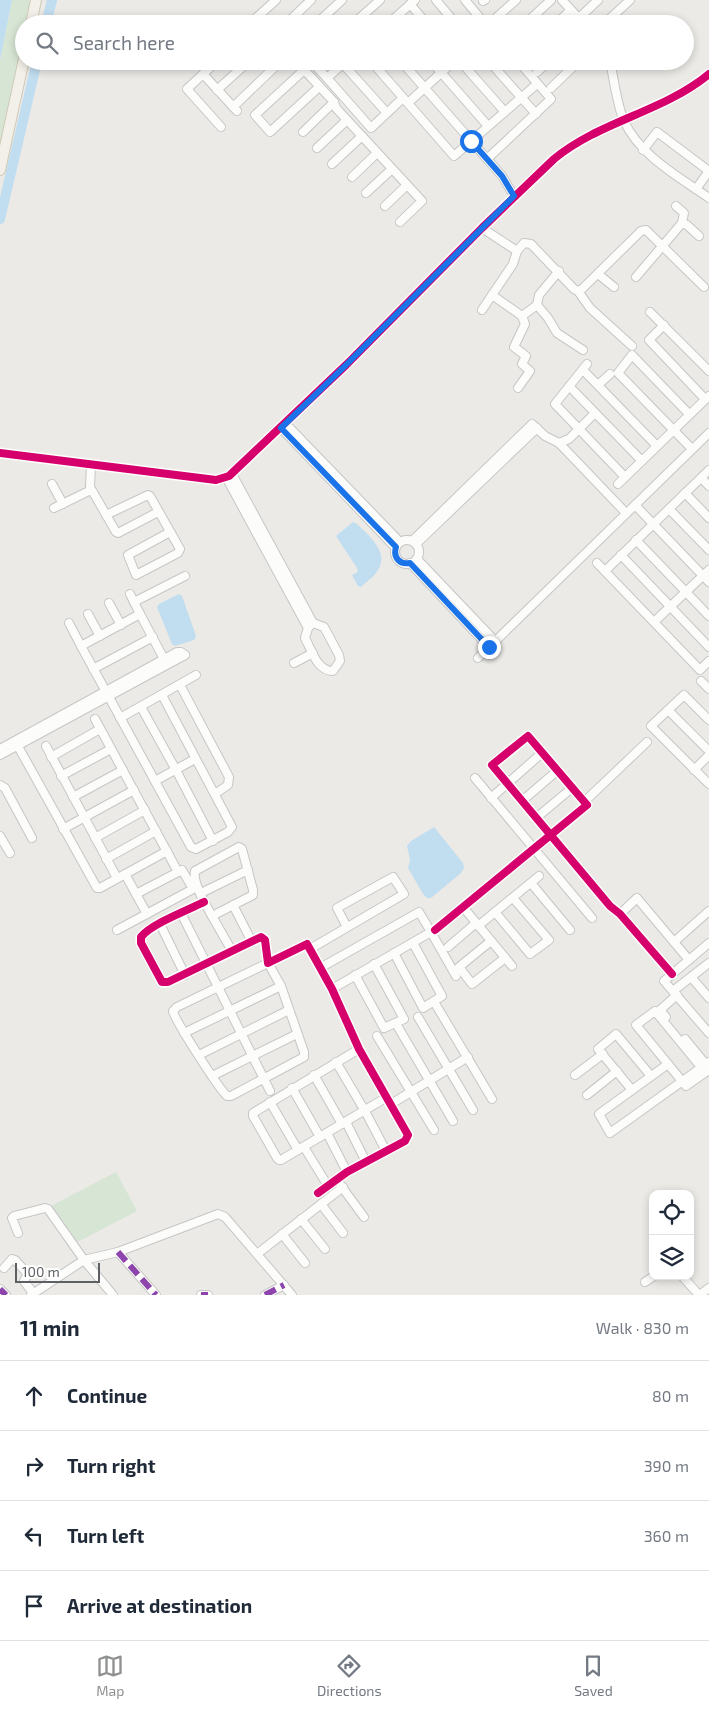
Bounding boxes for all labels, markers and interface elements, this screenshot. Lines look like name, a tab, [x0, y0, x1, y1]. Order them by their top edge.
search box	[15, 15, 694, 70]
icon: search	[33, 29, 61, 57]
text: Search here	[73, 31, 175, 54]
route start	[460, 130, 483, 153]
route end	[478, 636, 501, 659]
map controls	[649, 1190, 694, 1280]
button: locate	[649, 1190, 694, 1235]
button: layers	[649, 1235, 694, 1280]
scale bar	[15, 1260, 100, 1283]
text: 100 m	[22, 1263, 60, 1280]
text: 11 min	[20, 1315, 80, 1340]
text: Walk · 830 m	[596, 1318, 689, 1337]
icon: ahead	[20, 1382, 48, 1410]
text: Continue	[67, 1384, 147, 1407]
text: 80 m	[652, 1386, 689, 1405]
icon: right	[20, 1452, 48, 1480]
text: Turn right	[67, 1454, 155, 1477]
text: 390 m	[644, 1456, 689, 1475]
icon: left	[20, 1522, 48, 1550]
text: Turn left	[67, 1524, 144, 1547]
text: 360 m	[644, 1526, 689, 1545]
icon: arrive	[20, 1592, 48, 1620]
text: Arrive at destination	[67, 1594, 252, 1617]
tab: Map	[96, 1652, 124, 1699]
tab: Directions	[317, 1652, 382, 1699]
tab: Saved	[574, 1652, 613, 1699]

